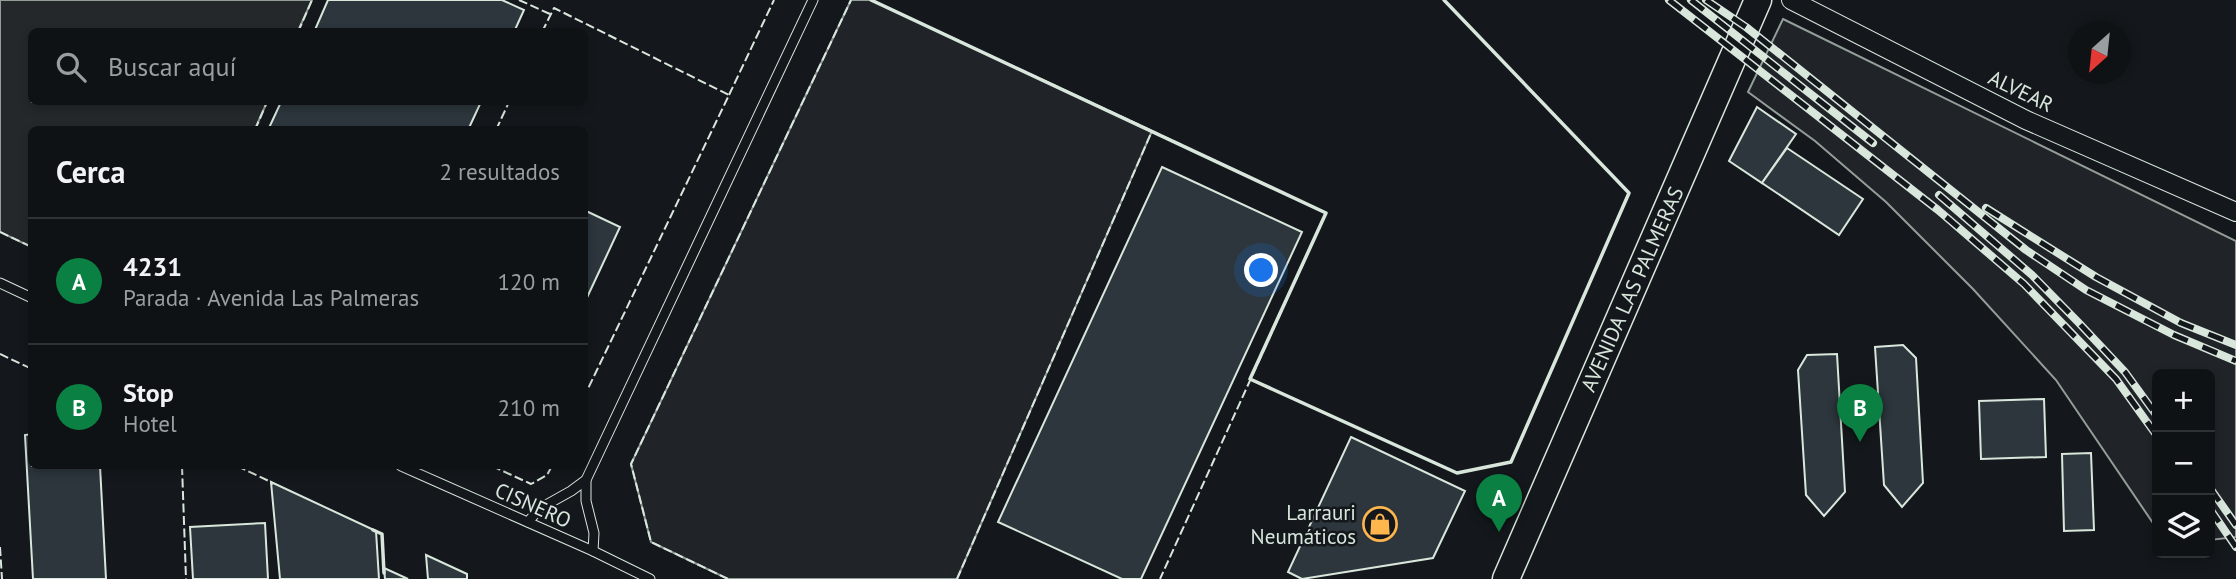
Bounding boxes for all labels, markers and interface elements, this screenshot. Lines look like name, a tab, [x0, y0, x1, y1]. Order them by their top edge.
north arrow	[2068, 21, 2131, 84]
search box	[28, 28, 588, 105]
icon: search	[52, 48, 90, 86]
text: Buscar aquí	[108, 50, 236, 83]
street label: ALVEAR	[1984, 64, 2058, 118]
text: Cerca	[56, 152, 125, 191]
text: 2 resultados	[439, 157, 560, 186]
street label: AVENIDA LAS PALMERAS	[1575, 182, 1689, 396]
text: 4231	[123, 250, 182, 283]
your location	[1244, 253, 1278, 287]
text: A	[72, 267, 86, 296]
text: 120 m	[498, 267, 560, 296]
text: Parada · Avenida Las Palmeras	[123, 283, 419, 312]
map controls	[2152, 369, 2215, 558]
button: +	[2152, 369, 2215, 432]
text: Stop	[123, 376, 174, 409]
pin: B	[1837, 384, 1883, 442]
text: B	[72, 393, 86, 422]
text: 210 m	[498, 393, 560, 422]
text: Hotel	[123, 409, 177, 438]
button: −	[2152, 432, 2215, 495]
pin: A	[1476, 474, 1522, 532]
street label: CISNERO	[491, 476, 575, 534]
button: layers	[2152, 495, 2215, 558]
place label: Larrauri Neumáticos	[1251, 499, 1356, 550]
shop icon: Larrauri Neumáticos	[1361, 505, 1399, 543]

